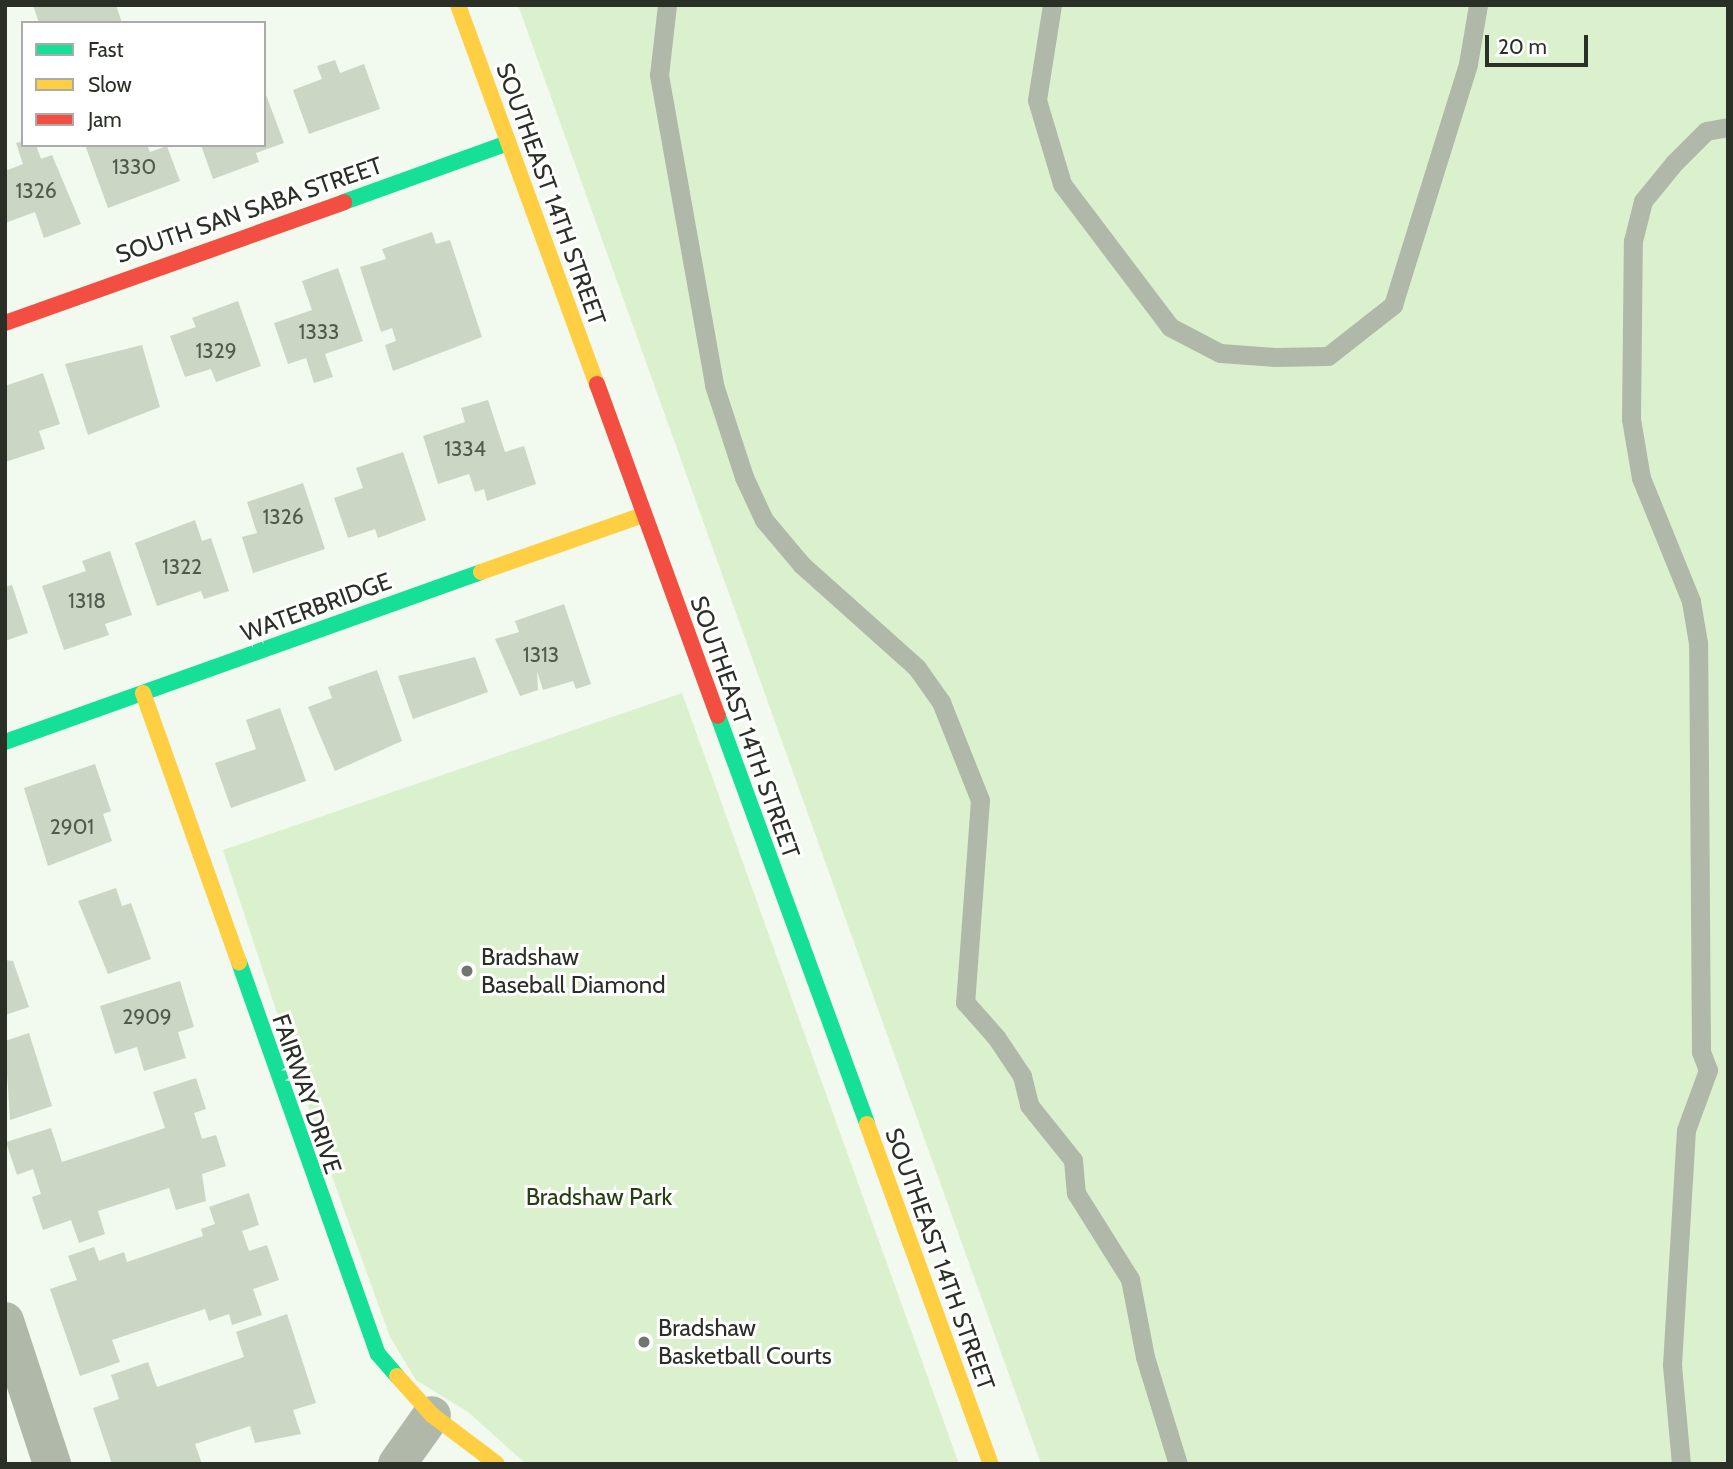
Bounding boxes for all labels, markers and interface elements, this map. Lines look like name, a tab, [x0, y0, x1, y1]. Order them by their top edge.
legend	[21, 21, 266, 147]
scale bar	[1488, 21, 1591, 65]
text: 20 m	[1498, 34, 1547, 59]
text: Fast	[88, 37, 124, 62]
street label: SOUTHEAST 14TH STREET	[490, 59, 612, 329]
text: Slow	[88, 72, 132, 97]
text: Jam	[88, 107, 122, 132]
street label: SOUTH SAN SABA STREET	[112, 151, 386, 269]
house number: 1330	[112, 154, 156, 180]
house number: 1326	[15, 178, 57, 204]
house number: 1333	[299, 319, 339, 345]
house number: 1329	[195, 338, 237, 364]
house number: 1334	[444, 436, 486, 462]
house number: 1326	[262, 504, 304, 530]
house number: 1322	[162, 554, 202, 580]
street label: WATERBRIDGE	[237, 567, 395, 647]
house number: 1318	[68, 588, 106, 614]
street label: SOUTHEAST 14TH STREET	[684, 592, 806, 862]
house number: 1313	[523, 642, 559, 668]
house number: 2901	[50, 814, 94, 840]
place label: Bradshaw Baseball Diamond	[481, 943, 666, 999]
marker: Bradshaw Baseball Diamond	[459, 963, 475, 979]
house number: 2909	[122, 1004, 172, 1030]
street label: FAIRWAY DRIVE	[266, 1011, 348, 1177]
street label: SOUTHEAST 14TH STREET	[879, 1124, 1001, 1394]
park label: Bradshaw Park	[526, 1183, 672, 1211]
place label: Bradshaw Basketball Courts	[658, 1314, 832, 1370]
marker: Bradshaw Basketball Courts	[636, 1334, 652, 1350]

